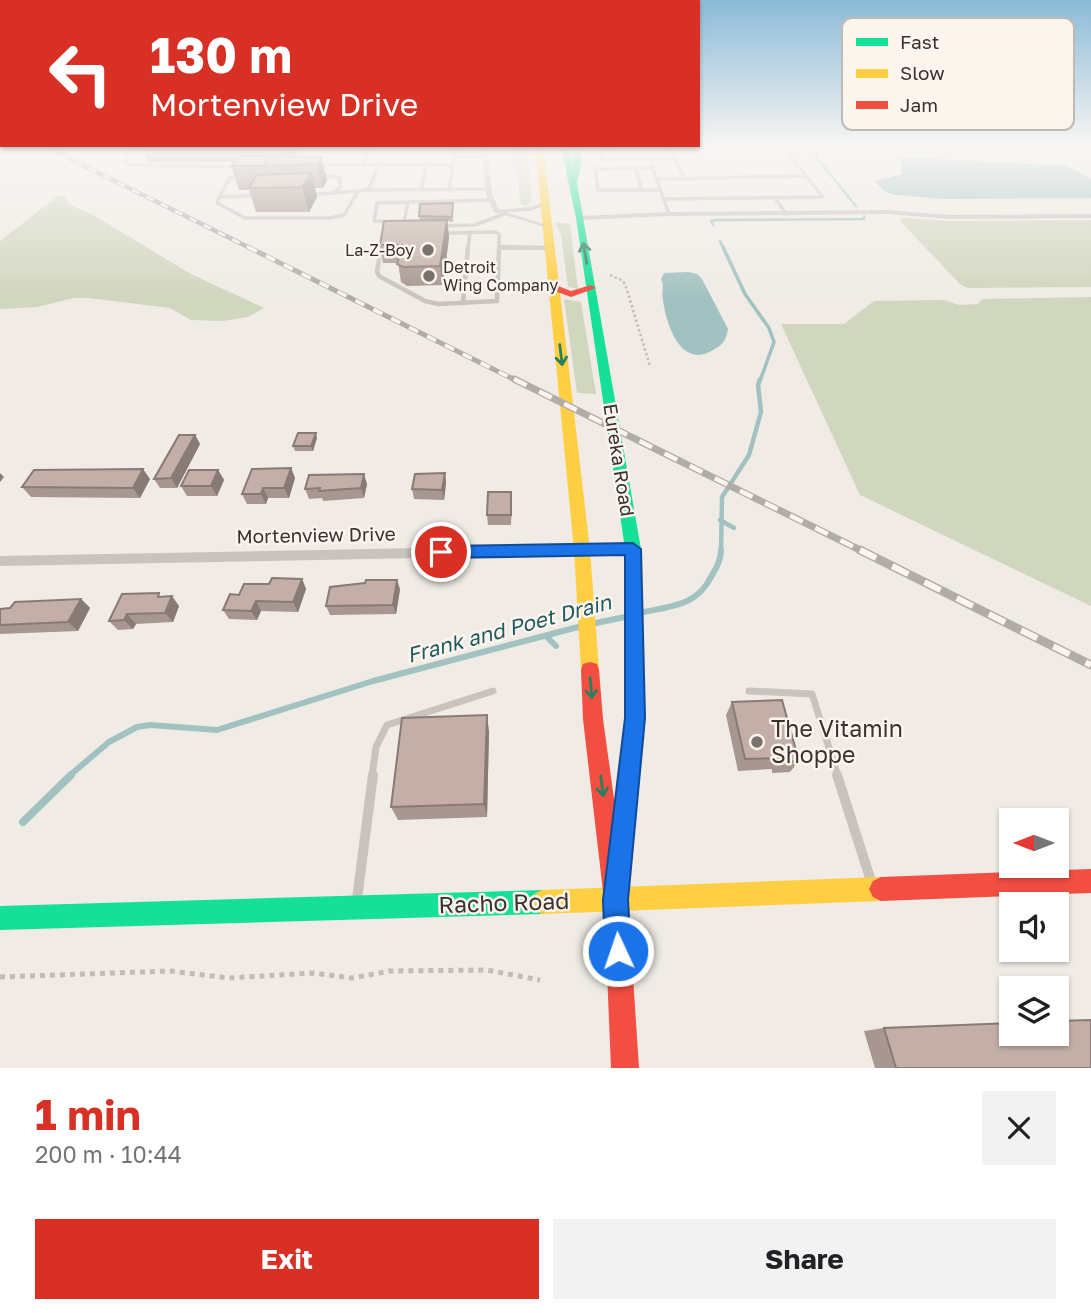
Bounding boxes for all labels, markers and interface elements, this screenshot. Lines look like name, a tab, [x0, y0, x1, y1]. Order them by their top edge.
legend	[842, 18, 1074, 130]
text: 130 m	[150, 25, 292, 84]
icon: left	[35, 28, 126, 119]
text: Fast	[900, 30, 939, 53]
text: Slow	[900, 61, 945, 84]
text: Mortenview Drive	[150, 85, 418, 123]
text: Jam	[900, 93, 938, 116]
place label: La-Z-Boy	[345, 240, 414, 260]
marker: La-Z-Boy	[420, 242, 436, 258]
one-way arrow	[578, 242, 591, 265]
place label: Detroit Wing Company	[443, 257, 558, 295]
marker: Detroit Wing Company	[421, 268, 437, 284]
one-way arrow	[555, 343, 568, 366]
street label: Eureka Road	[599, 402, 640, 518]
street label: Mortenview Drive	[236, 522, 396, 547]
pin	[411, 522, 471, 582]
icon: arrive	[422, 533, 460, 571]
water label: Frank and Poet Drain	[404, 588, 615, 668]
one-way arrow	[585, 677, 598, 699]
place label: The Vitamin Shoppe	[771, 714, 903, 768]
marker: The Vitamin Shoppe	[749, 734, 765, 750]
one-way arrow	[595, 774, 608, 797]
north arrow	[999, 808, 1069, 878]
map controls	[999, 808, 1069, 1046]
street label: Racho Road	[438, 886, 570, 918]
button: sound	[999, 892, 1069, 962]
position arrow	[581, 914, 655, 988]
button: layers	[999, 976, 1069, 1046]
text: 1 min	[35, 1089, 141, 1139]
button: close	[982, 1091, 1056, 1165]
text: 200 m · 10:44	[35, 1140, 182, 1168]
button: Exit	[35, 1219, 539, 1299]
button: Share	[553, 1219, 1056, 1299]

